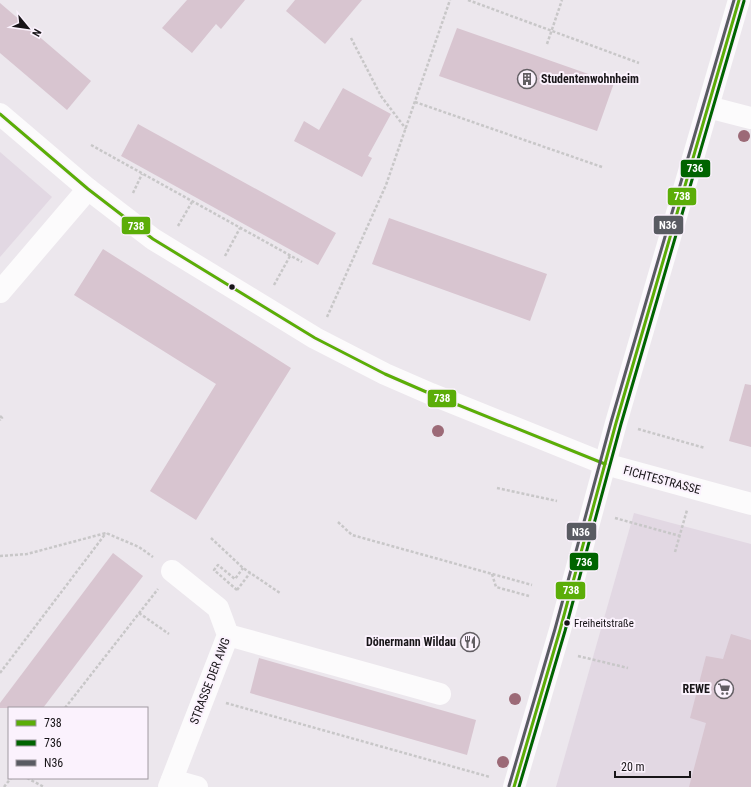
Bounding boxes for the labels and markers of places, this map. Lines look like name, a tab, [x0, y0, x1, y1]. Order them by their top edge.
building icon: Studentenwohnheim	[516, 68, 538, 90]
place label: Studentenwohnheim	[541, 72, 639, 86]
unlabelled marker	[227, 282, 237, 292]
place label: Freiheitstraße	[574, 617, 634, 630]
marker: Freiheitstraße	[562, 618, 572, 628]
restaurant icon: Dönermann Wildau	[459, 631, 481, 653]
place label: Dönermann Wildau	[366, 635, 456, 649]
supermarket icon: REWE	[713, 678, 735, 700]
place label: REWE	[683, 682, 710, 696]

